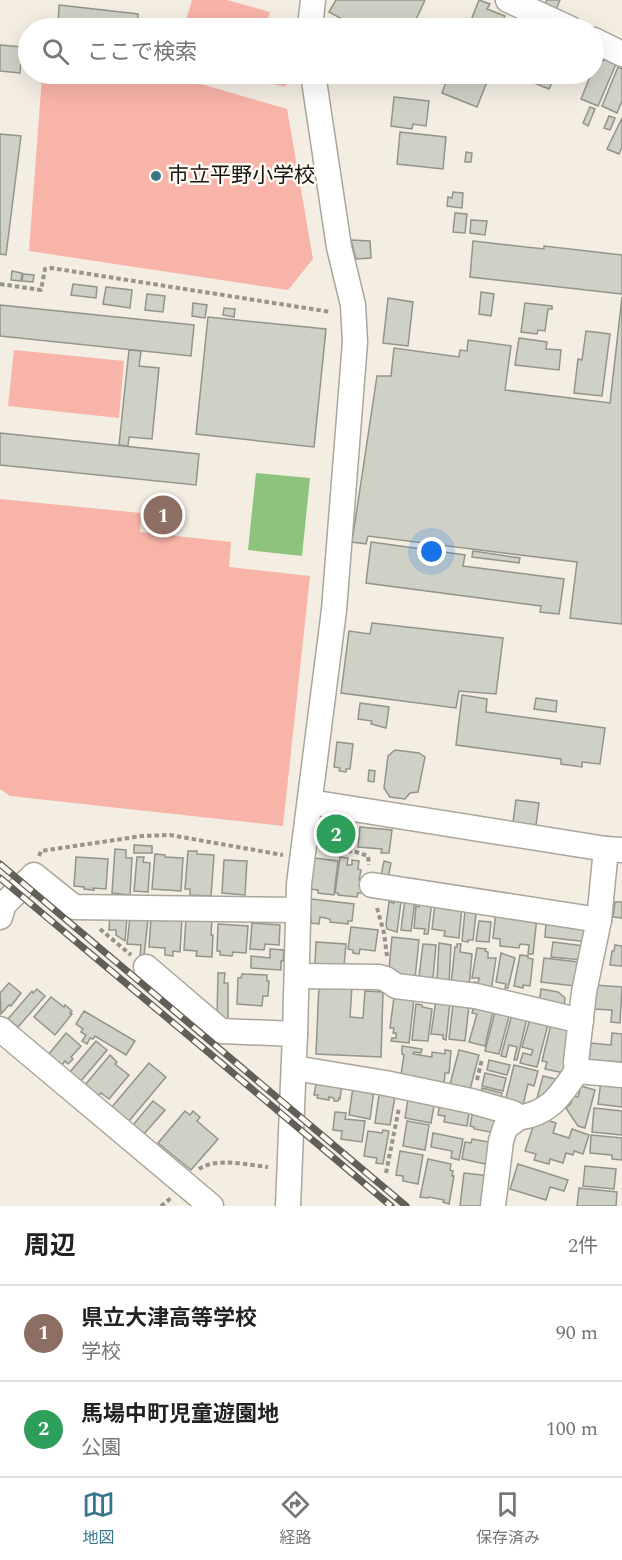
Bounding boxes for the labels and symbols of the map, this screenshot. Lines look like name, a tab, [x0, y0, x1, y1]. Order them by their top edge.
place label: 市立平野小学校	[168, 160, 315, 192]
marker: 市立平野小学校	[149, 169, 163, 183]
pin: 1	[144, 492, 182, 538]
your location	[417, 537, 446, 566]
pin: 2	[316, 812, 356, 856]

